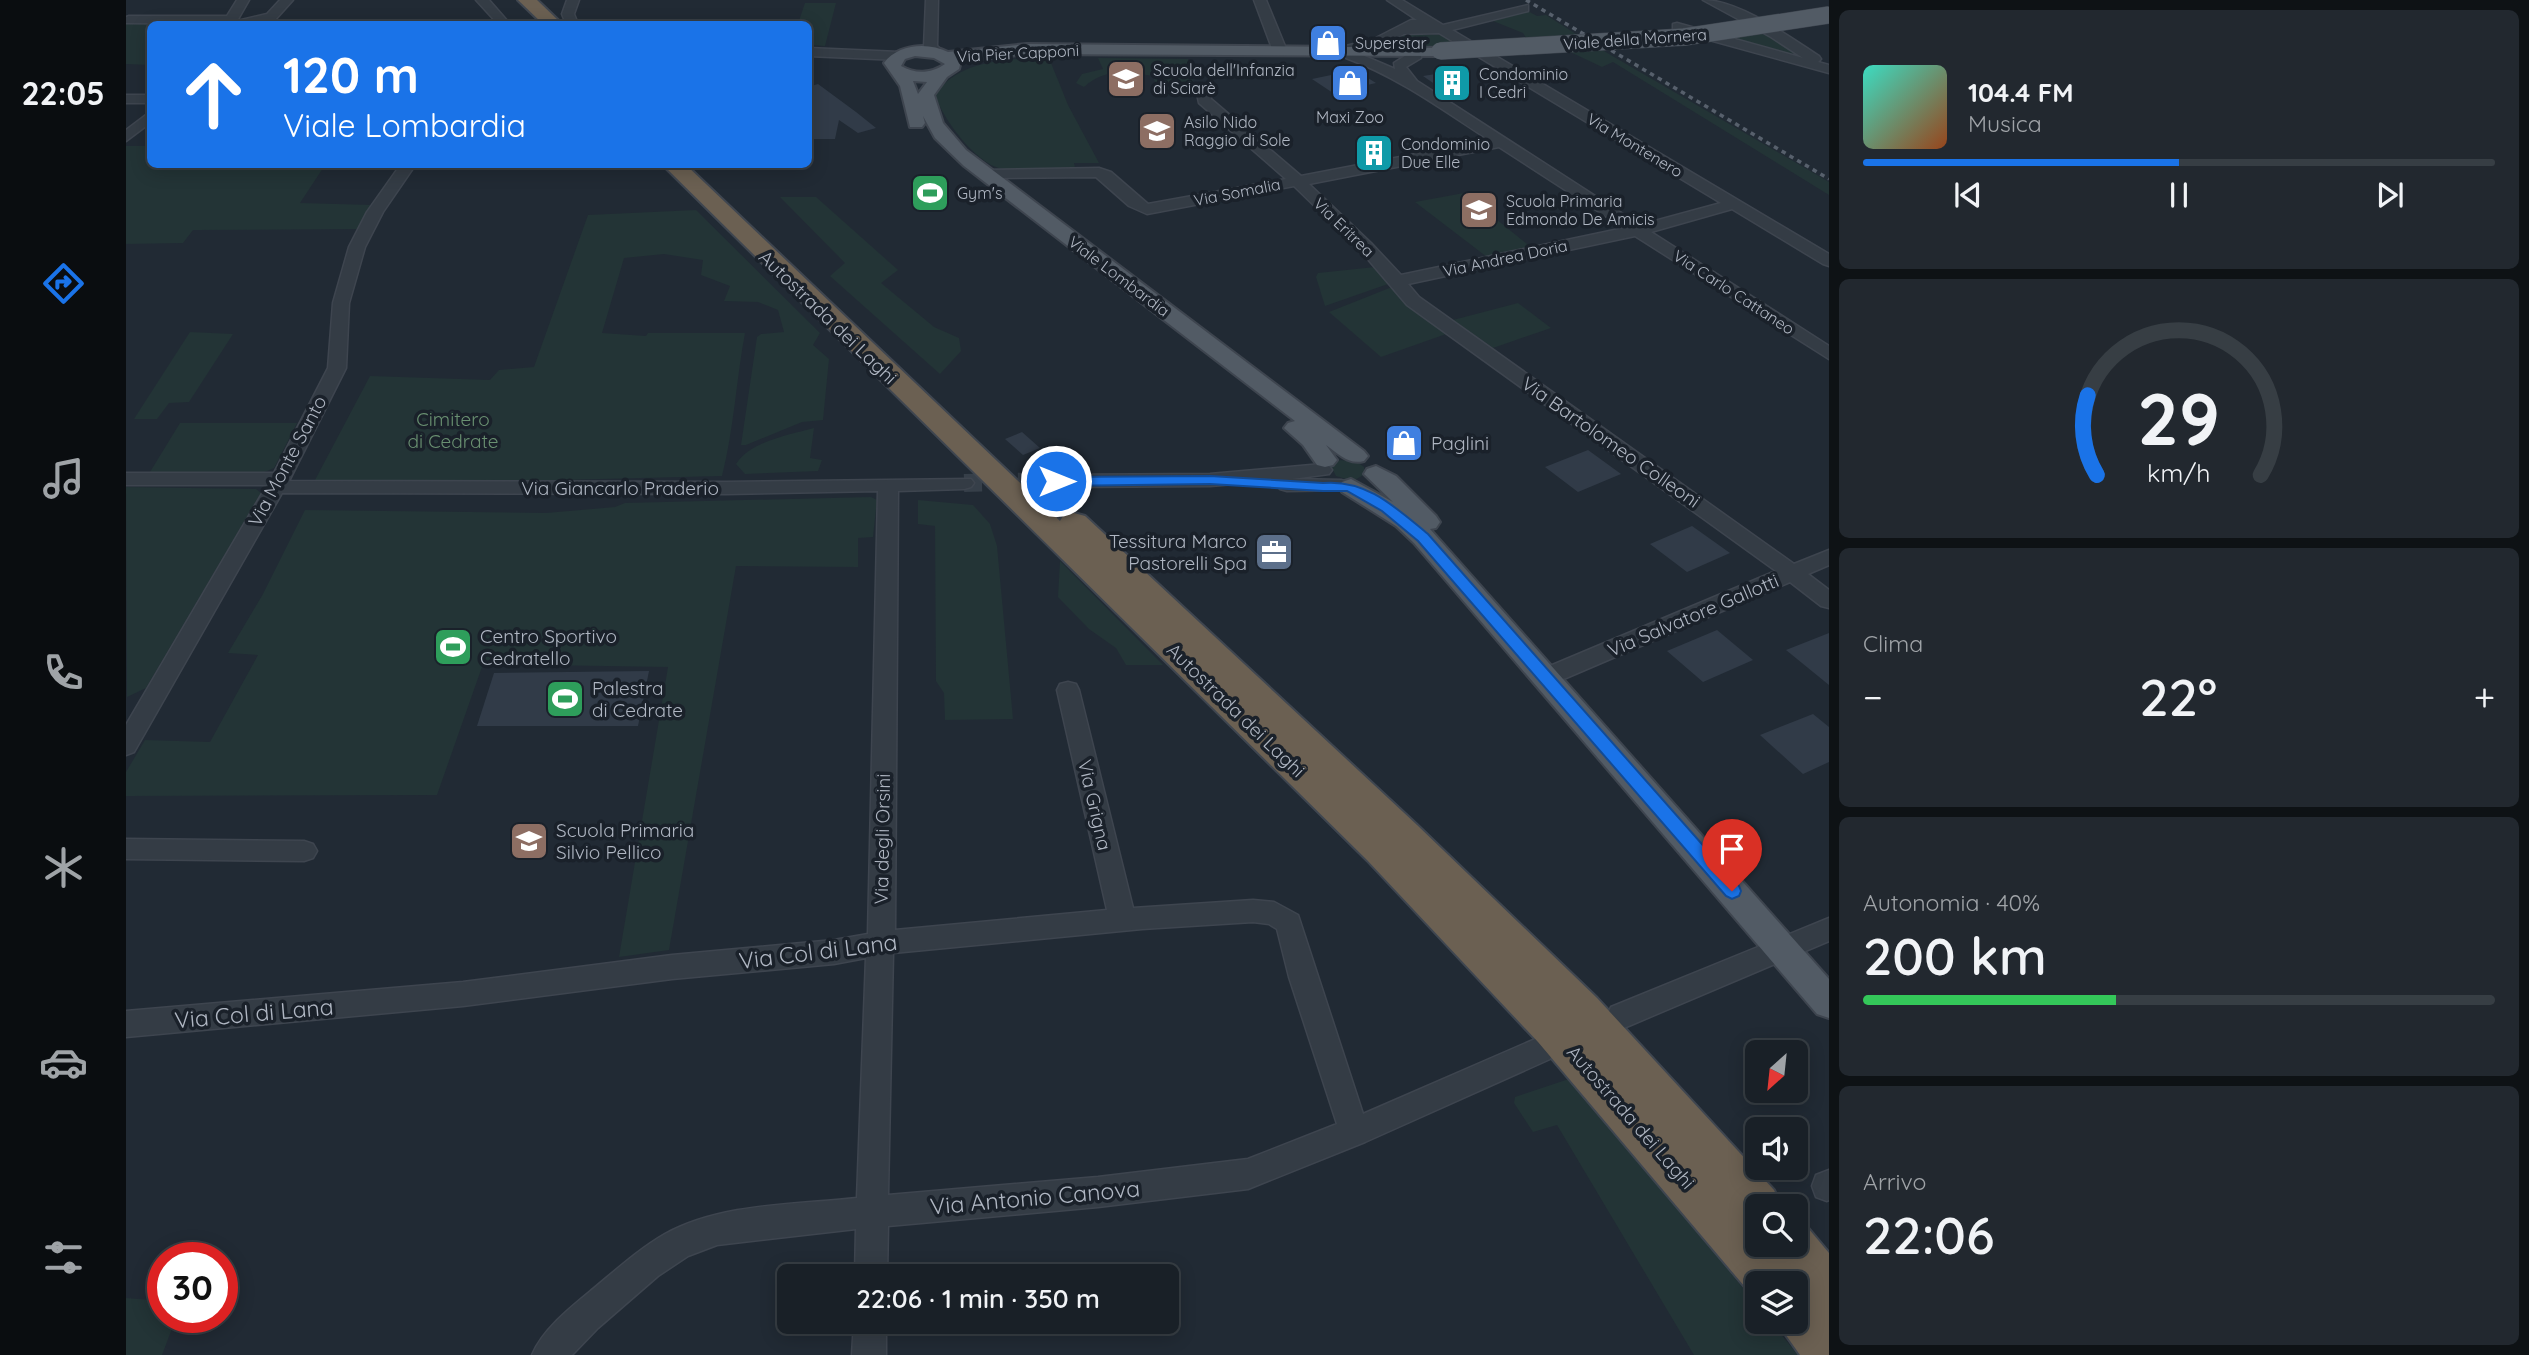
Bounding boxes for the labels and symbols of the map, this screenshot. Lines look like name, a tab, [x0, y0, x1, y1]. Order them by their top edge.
shop icon: Superstar	[1307, 22, 1349, 64]
street label: Viale della Mornera	[1563, 24, 1707, 54]
place label: Superstar	[1355, 33, 1427, 53]
street label: Via Pier Capponi	[956, 40, 1080, 66]
school or university icon: Scuola dell'Infanzia di Sciarè	[1105, 58, 1147, 100]
place label: Scuola dell'Infanzia di Sciarè	[1153, 60, 1295, 98]
shop icon: Maxi Zoo	[1329, 62, 1371, 104]
building icon: Condominio I Cedri	[1431, 62, 1473, 104]
place label: Condominio I Cedri	[1479, 64, 1568, 102]
place label: Maxi Zoo	[1316, 107, 1384, 127]
street label: Via Montenero	[1583, 109, 1687, 181]
school or university icon: Asilo Nido Raggio di Sole	[1136, 110, 1178, 152]
place label: Asilo Nido Raggio di Sole	[1184, 112, 1291, 150]
building icon: Condominio Due Elle	[1353, 132, 1395, 174]
place label: Condominio Due Elle	[1401, 134, 1490, 172]
sports icon: Gym's	[909, 172, 951, 214]
street label: Via Somalia	[1192, 174, 1282, 210]
place label: Gym's	[957, 183, 1002, 203]
school or university icon: Scuola Primaria Edmondo De Amicis	[1458, 189, 1500, 231]
place label: Scuola Primaria Edmondo De Amicis	[1506, 191, 1655, 229]
street label: Via Eritrea	[1309, 193, 1379, 261]
street label: Viale Lombardia	[1064, 231, 1174, 321]
street label: Via Andrea Doria	[1441, 235, 1569, 281]
street label: Autostrada dei Laghi	[754, 245, 902, 389]
street label: Via Carlo Cattaneo	[1670, 245, 1798, 339]
street label: Via Bartolomeo Colleoni	[1517, 371, 1705, 513]
street label: Via Monte Santo	[242, 391, 332, 531]
park label: Cimitero di Cedrate	[407, 407, 499, 453]
shop icon: Paglini	[1383, 422, 1425, 464]
place label: Paglini	[1431, 431, 1489, 455]
position arrow	[1019, 444, 1093, 518]
street label: Via Giancarlo Praderio	[521, 476, 719, 500]
place label: Tessitura Marco Pastorelli Spa	[1109, 529, 1247, 575]
office icon: Tessitura Marco Pastorelli Spa	[1253, 531, 1295, 573]
street label: Via Salvatore Gallotti	[1604, 568, 1782, 662]
place label: Centro Sportivo Cedratello	[480, 624, 617, 670]
sports icon: Centro Sportivo Cedratello	[432, 626, 474, 668]
street label: Autostrada dei Laghi	[1162, 638, 1310, 782]
place label: Palestra di Cedrate	[592, 676, 683, 722]
sports icon: Palestra di Cedrate	[544, 678, 586, 720]
street label: Via Grigna	[1073, 757, 1117, 853]
street label: Via degli Orsini	[869, 773, 895, 905]
place label: Scuola Primaria Silvio Pellico	[556, 818, 694, 864]
pin	[1702, 819, 1762, 891]
school or university icon: Scuola Primaria Silvio Pellico	[508, 820, 550, 862]
street label: Via Col di Lana	[737, 927, 899, 975]
street label: Via Col di Lana	[173, 992, 335, 1034]
street label: Autostrada dei Laghi	[1562, 1040, 1700, 1194]
north arrow	[1745, 1040, 1808, 1102]
street label: Via Antonio Canova	[929, 1173, 1141, 1221]
speed limit sign: 30	[147, 1242, 238, 1333]

